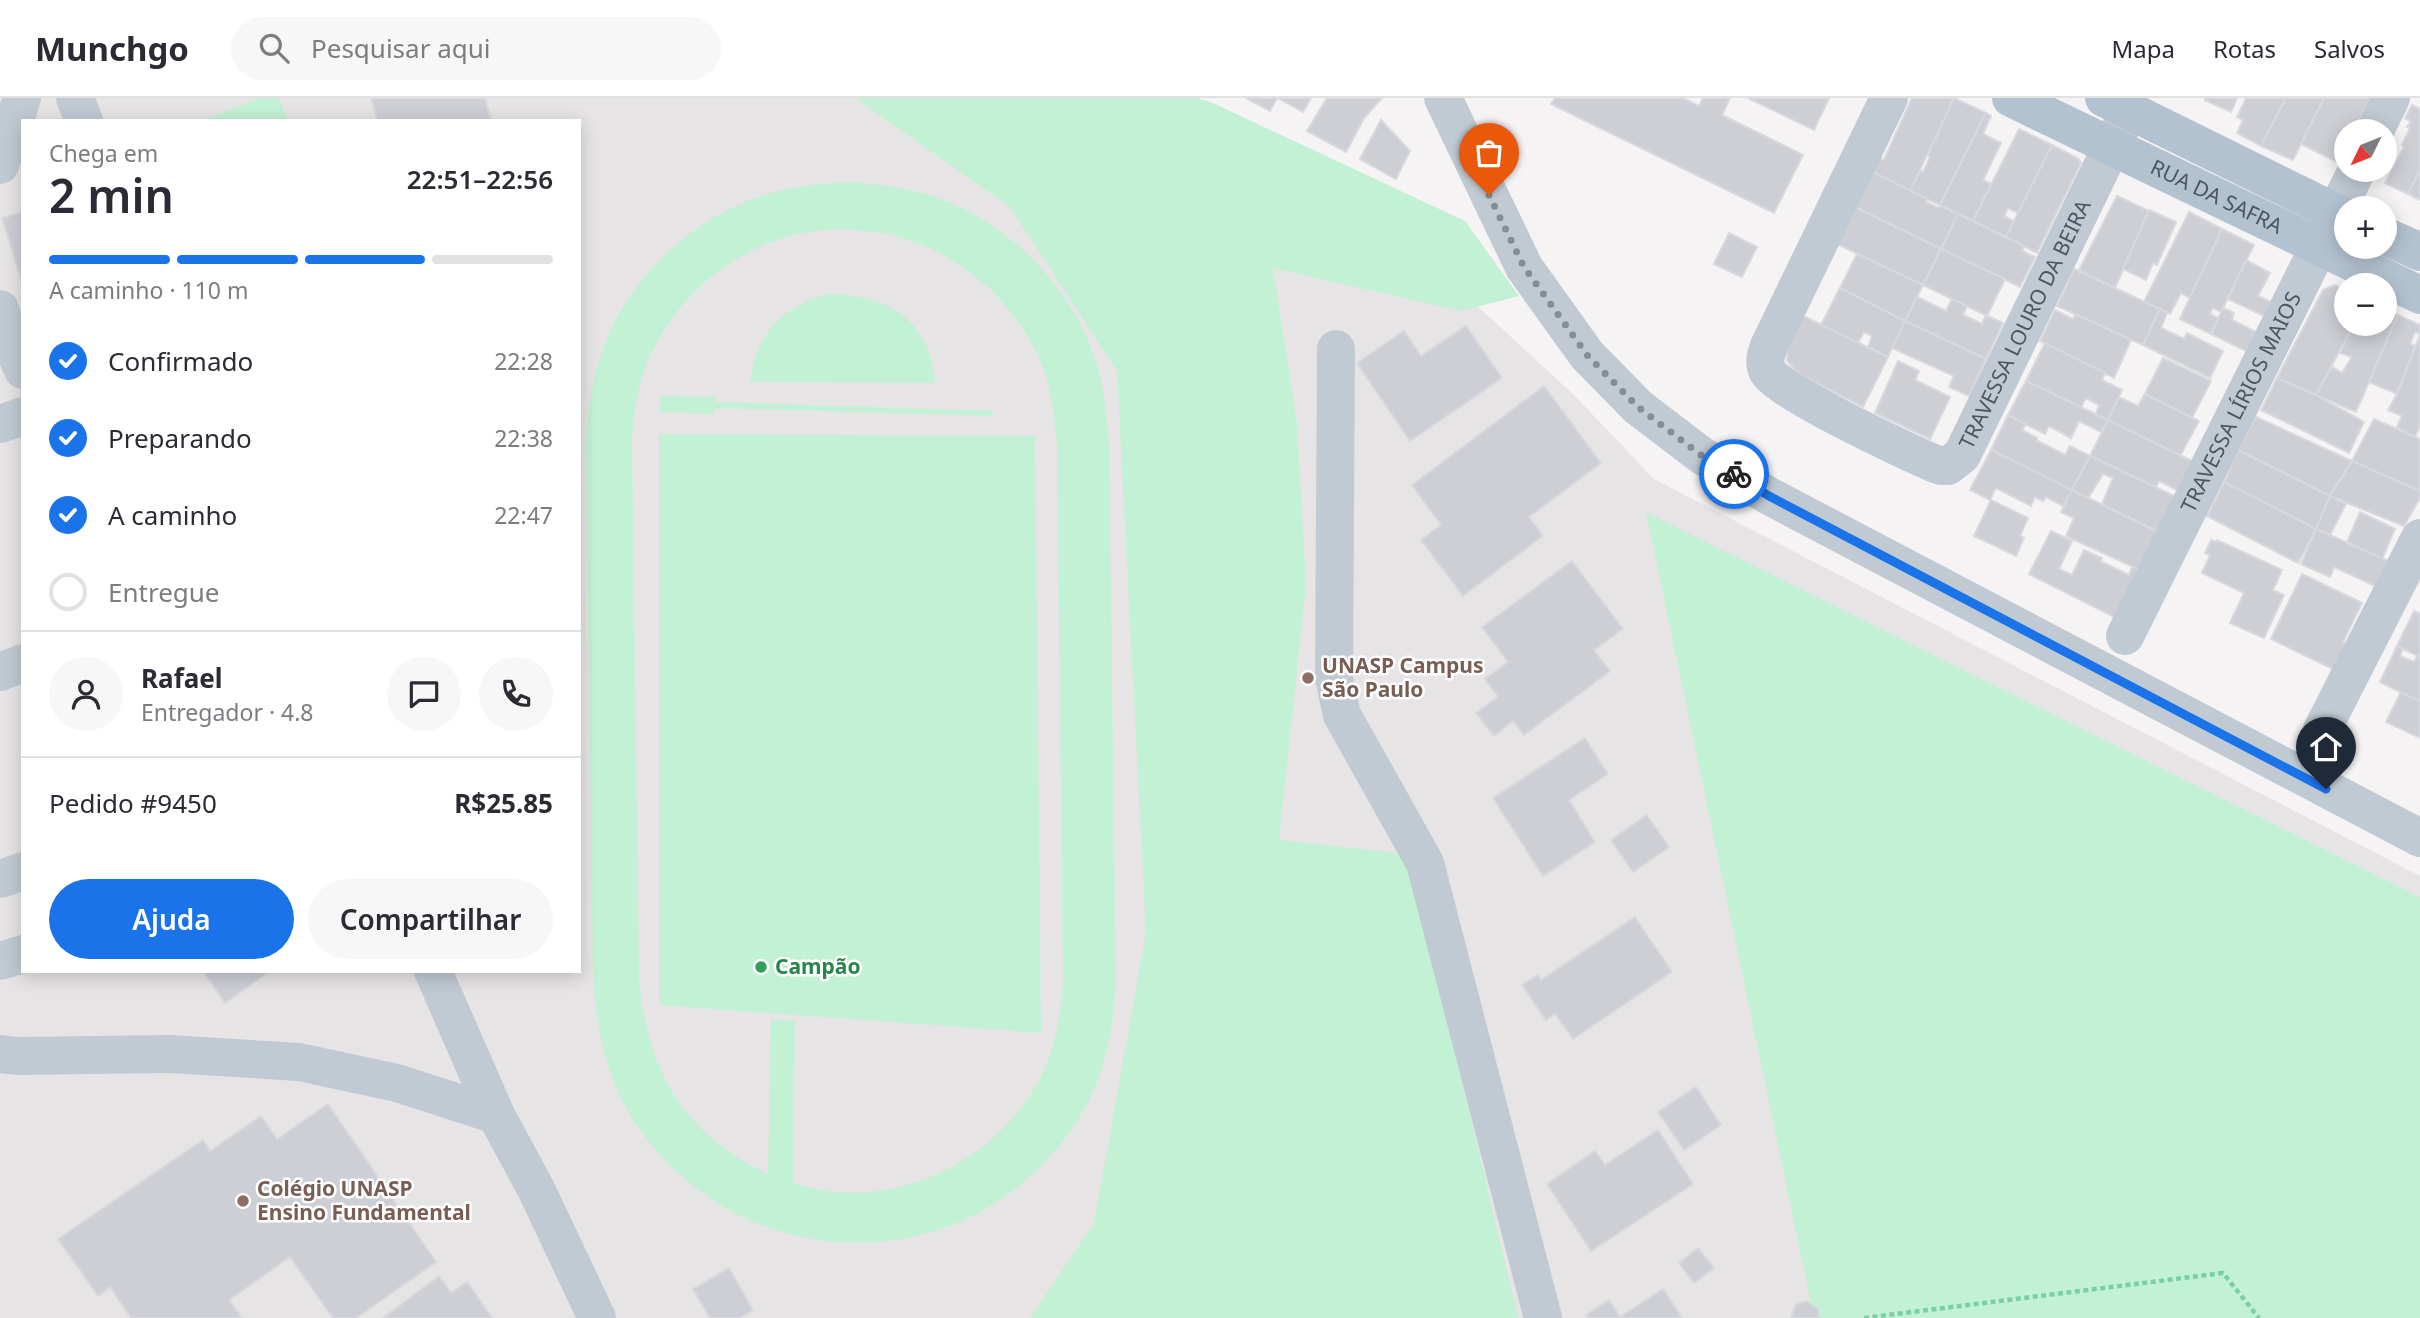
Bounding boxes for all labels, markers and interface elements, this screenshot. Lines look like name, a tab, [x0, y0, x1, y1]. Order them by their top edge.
search box	[231, 17, 721, 80]
text: Munchgo	[35, 26, 189, 71]
icon: search	[255, 29, 293, 67]
text: Pesquisar aqui	[311, 30, 491, 66]
text: Mapa	[2111, 32, 2175, 65]
text: Rotas	[2213, 32, 2276, 65]
text: Salvos	[2314, 32, 2385, 65]
north arrow	[2334, 119, 2398, 182]
map controls	[2334, 119, 2397, 336]
pin	[1459, 123, 1519, 195]
icon: bag	[1470, 134, 1508, 172]
text: Chega em	[49, 137, 158, 169]
street label: RUA DA SAFRA	[2146, 152, 2288, 240]
text: 22:51–22:56	[407, 161, 553, 197]
text: 2 min	[49, 164, 174, 226]
street label: TRAVESSA LOURO DA BEIRA	[1952, 194, 2097, 453]
button: +	[2334, 196, 2397, 259]
button: −	[2334, 273, 2397, 336]
text: A caminho · 110 m	[49, 274, 248, 306]
street label: TRAVESSA LÍRIOS MAIOS	[2174, 287, 2307, 517]
icon: check	[49, 342, 87, 380]
text: Confirmado	[108, 343, 253, 379]
text: 22:28	[494, 345, 553, 377]
icon: check	[49, 419, 87, 457]
text: Preparando	[108, 420, 252, 456]
text: 22:38	[494, 422, 553, 454]
courier	[1699, 439, 1769, 509]
icon: bike	[1715, 455, 1753, 493]
icon: check	[49, 496, 87, 534]
text: A caminho	[108, 497, 237, 533]
text: 22:47	[494, 499, 553, 531]
text: Entregue	[108, 574, 220, 610]
place label: UNASP Campus São Paulo	[1322, 651, 1484, 703]
button: person	[49, 657, 123, 731]
button: chat	[387, 657, 461, 731]
button: phone	[479, 657, 553, 731]
text: Rafael	[141, 660, 223, 696]
marker: UNASP Campus São Paulo	[1300, 670, 1316, 686]
text: Entregador · 4.8	[141, 696, 314, 728]
pin	[2296, 717, 2356, 789]
icon: home	[2307, 728, 2345, 766]
text: Pedido #9450	[49, 785, 217, 821]
text: R$25.85	[454, 785, 553, 821]
button: Ajuda	[49, 879, 294, 959]
button: Compartilhar	[308, 879, 553, 959]
place label: Campão	[775, 952, 861, 980]
marker: Campão	[753, 959, 769, 975]
place label: Colégio UNASP Ensino Fundamental	[257, 1174, 471, 1226]
marker: Colégio UNASP Ensino Fundamental	[235, 1193, 251, 1209]

